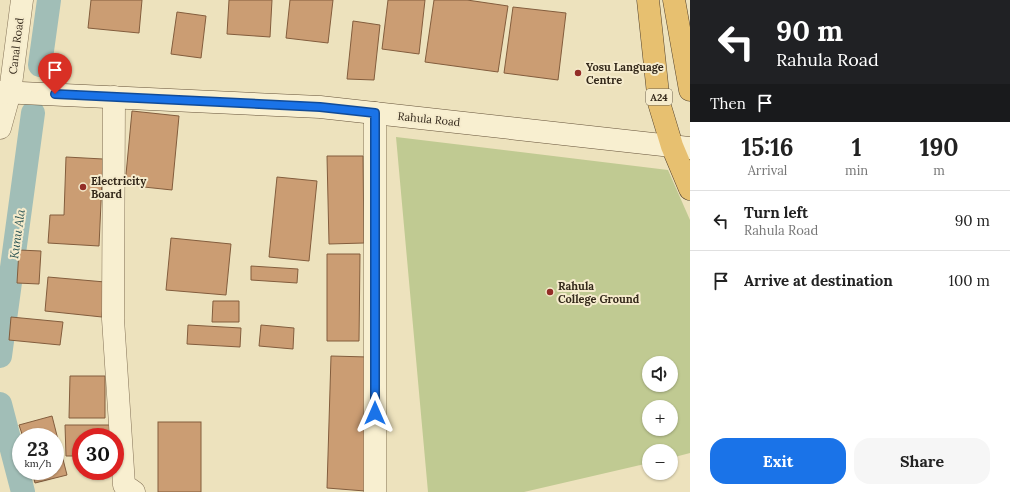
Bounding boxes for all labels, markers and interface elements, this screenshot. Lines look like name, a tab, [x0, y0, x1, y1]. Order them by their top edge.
text: 90 m	[776, 13, 843, 49]
street label: Canal Road	[6, 16, 26, 75]
icon: left	[710, 16, 762, 68]
text: Rahula Road	[776, 48, 879, 71]
pin	[38, 53, 72, 94]
icon: arrive	[44, 59, 66, 81]
place label: Yosu Language Centre	[586, 60, 664, 87]
marker: Yosu Language Centre	[573, 68, 583, 78]
road number: A24	[646, 89, 672, 105]
icon: arrive	[754, 92, 776, 114]
text: Then	[710, 94, 746, 113]
street label: Rahula Road	[397, 109, 461, 129]
text: 15:16	[741, 132, 794, 163]
text: 1	[852, 132, 862, 163]
text: 190	[920, 132, 959, 163]
text: Arrival	[748, 162, 787, 179]
text: min	[845, 162, 868, 179]
text: m	[933, 162, 945, 179]
place label: Electricity Board	[91, 174, 147, 201]
marker: Electricity Board	[78, 182, 88, 192]
text: Turn left	[744, 203, 808, 222]
water label: Kunu Ala	[6, 208, 28, 260]
icon: left	[710, 210, 732, 232]
text: 90 m	[955, 211, 990, 230]
text: Rahula Road	[744, 222, 818, 239]
icon: arrive	[710, 270, 732, 292]
text: Arrive at destination	[744, 271, 893, 290]
text: 100 m	[949, 271, 990, 290]
place label: Rahula College Ground	[558, 279, 640, 306]
marker: Rahula College Ground	[545, 287, 555, 297]
map controls	[642, 356, 678, 480]
button: sound	[642, 356, 678, 392]
position arrow	[354, 392, 396, 434]
button: +	[642, 400, 678, 436]
speed limit sign: 30	[72, 428, 124, 480]
text: 23	[27, 436, 49, 461]
button: Exit	[710, 438, 846, 484]
button: Share	[854, 438, 990, 484]
button: −	[642, 444, 678, 480]
text: km/h	[24, 457, 52, 470]

